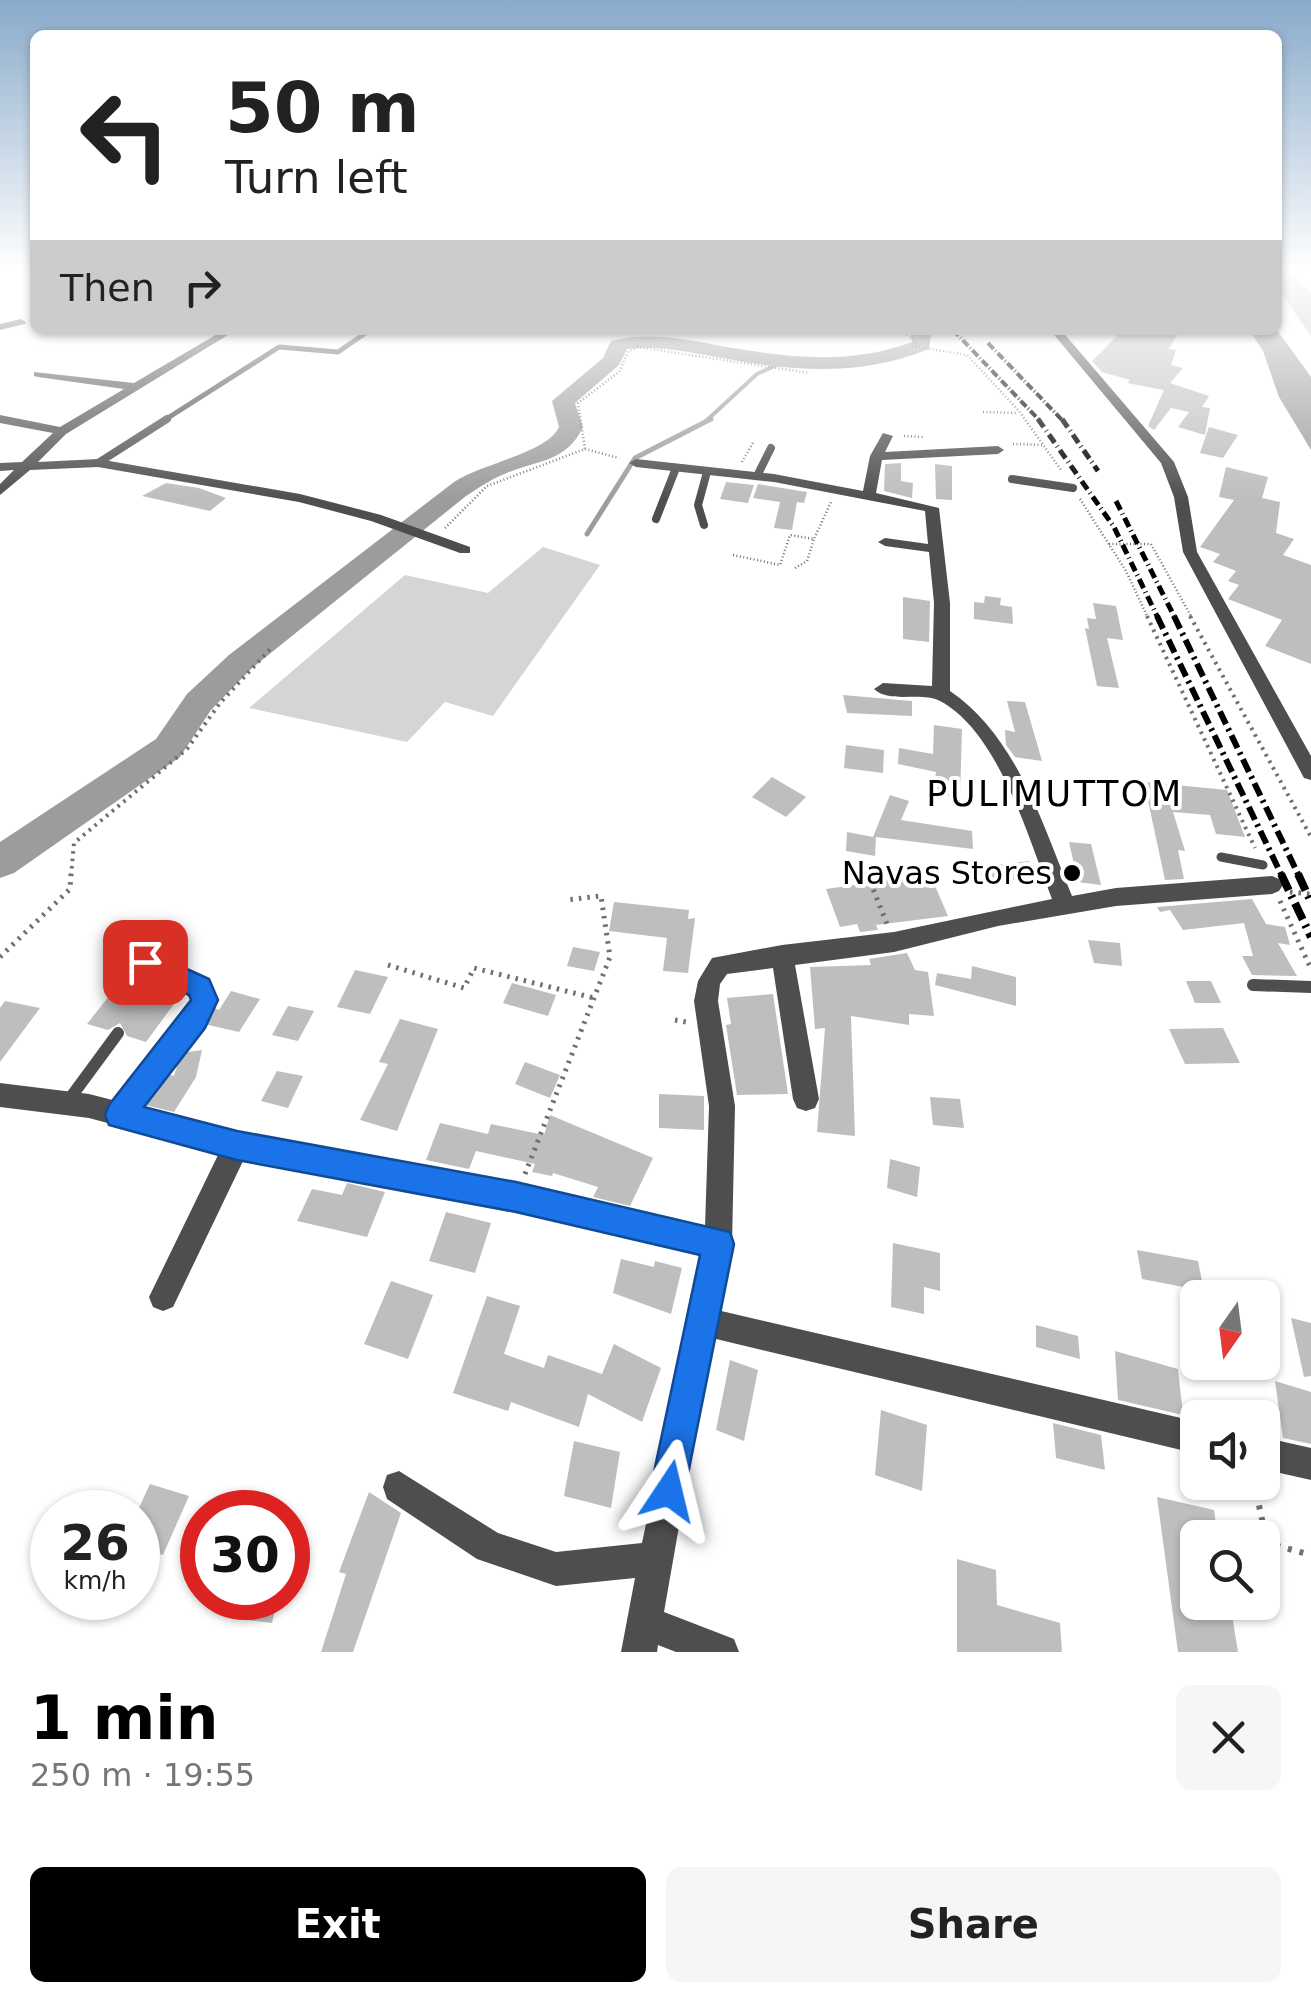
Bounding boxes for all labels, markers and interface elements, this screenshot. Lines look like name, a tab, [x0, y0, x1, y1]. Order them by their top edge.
text: 50 m	[225, 67, 420, 149]
icon: left	[60, 70, 190, 200]
text: Turn left	[225, 151, 408, 204]
icon: right	[175, 260, 230, 315]
text: Then	[60, 266, 155, 310]
district label: PULIMUTTOM	[926, 774, 1184, 814]
place label: Navas Stores	[842, 854, 1052, 892]
marker: Navas Stores	[1061, 862, 1083, 884]
pin	[103, 920, 188, 1005]
icon: arrive	[118, 935, 173, 990]
north arrow	[1180, 1280, 1280, 1380]
map controls	[1180, 1280, 1280, 1620]
button: sound	[1180, 1400, 1280, 1500]
position arrow	[617, 1439, 721, 1543]
speed limit sign: 30	[180, 1490, 310, 1620]
text: 26	[60, 1514, 130, 1572]
button: search	[1180, 1520, 1280, 1620]
text: km/h	[63, 1566, 127, 1595]
text: 1 min	[30, 1683, 218, 1753]
button: close	[1176, 1685, 1281, 1790]
text: 250 m · 19:55	[30, 1756, 255, 1794]
button: Exit	[30, 1867, 646, 1982]
button: Share	[666, 1867, 1281, 1982]

